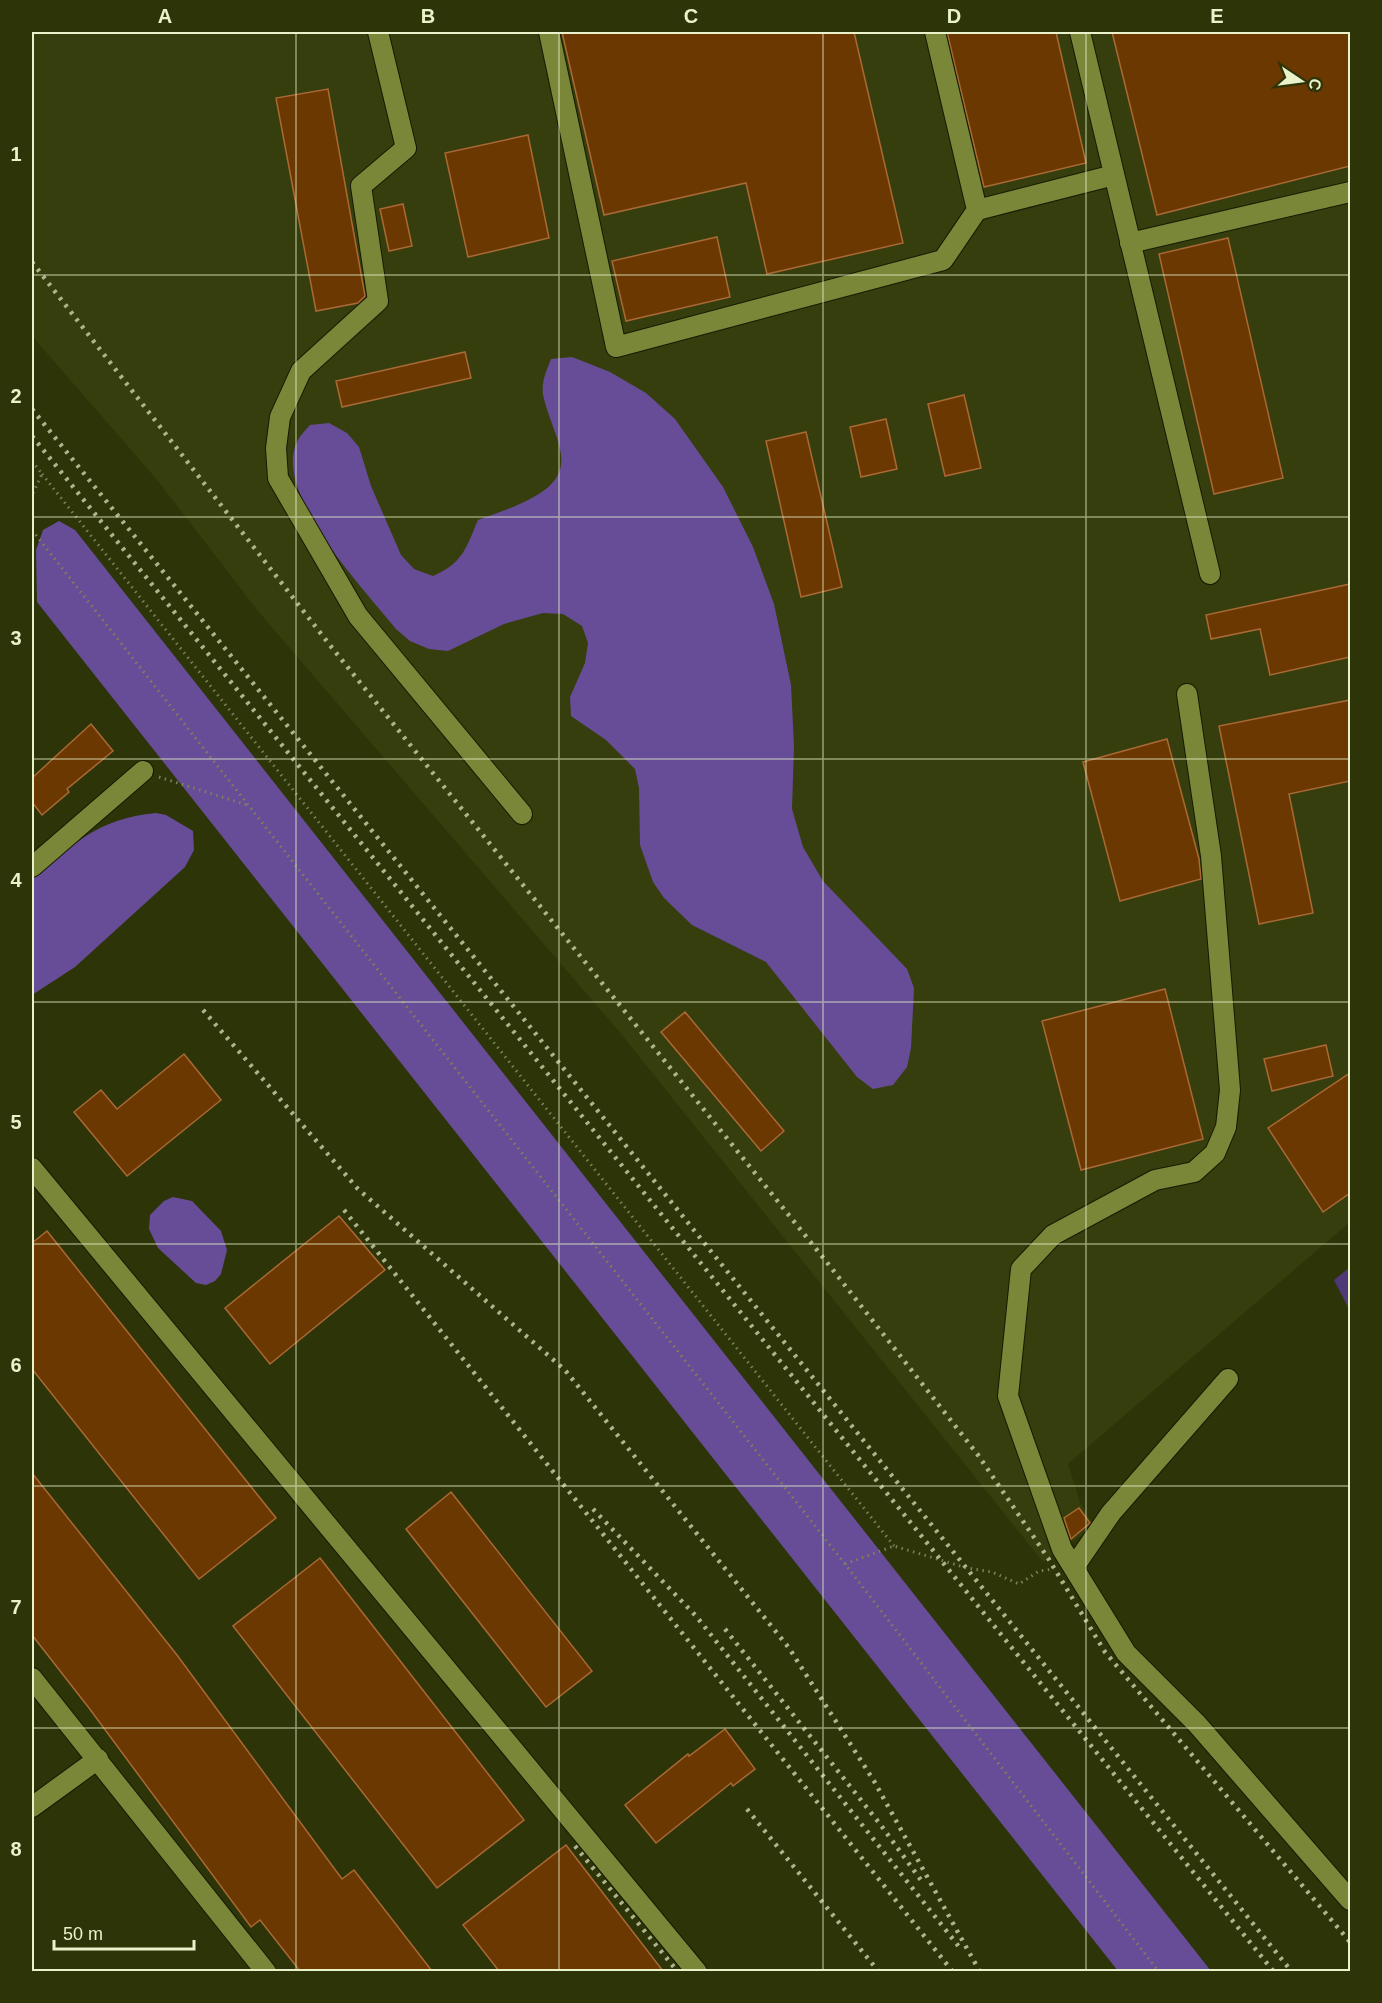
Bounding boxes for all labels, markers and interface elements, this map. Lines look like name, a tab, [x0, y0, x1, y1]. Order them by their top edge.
text: A	[158, 5, 172, 27]
text: B	[421, 5, 435, 27]
text: C	[684, 5, 698, 27]
text: D	[947, 5, 961, 27]
text: E	[1210, 5, 1224, 27]
north arrow	[1271, 51, 1331, 111]
text: С	[1305, 77, 1325, 92]
text: 1	[10, 143, 22, 165]
text: 2	[10, 385, 22, 407]
text: 3	[10, 627, 22, 649]
text: 4	[10, 869, 22, 891]
text: 5	[10, 1111, 22, 1133]
text: 6	[10, 1354, 22, 1376]
text: 7	[10, 1596, 22, 1618]
text: 8	[10, 1838, 22, 1860]
scale bar	[54, 1913, 194, 1951]
text: 50 m	[63, 1924, 103, 1944]

